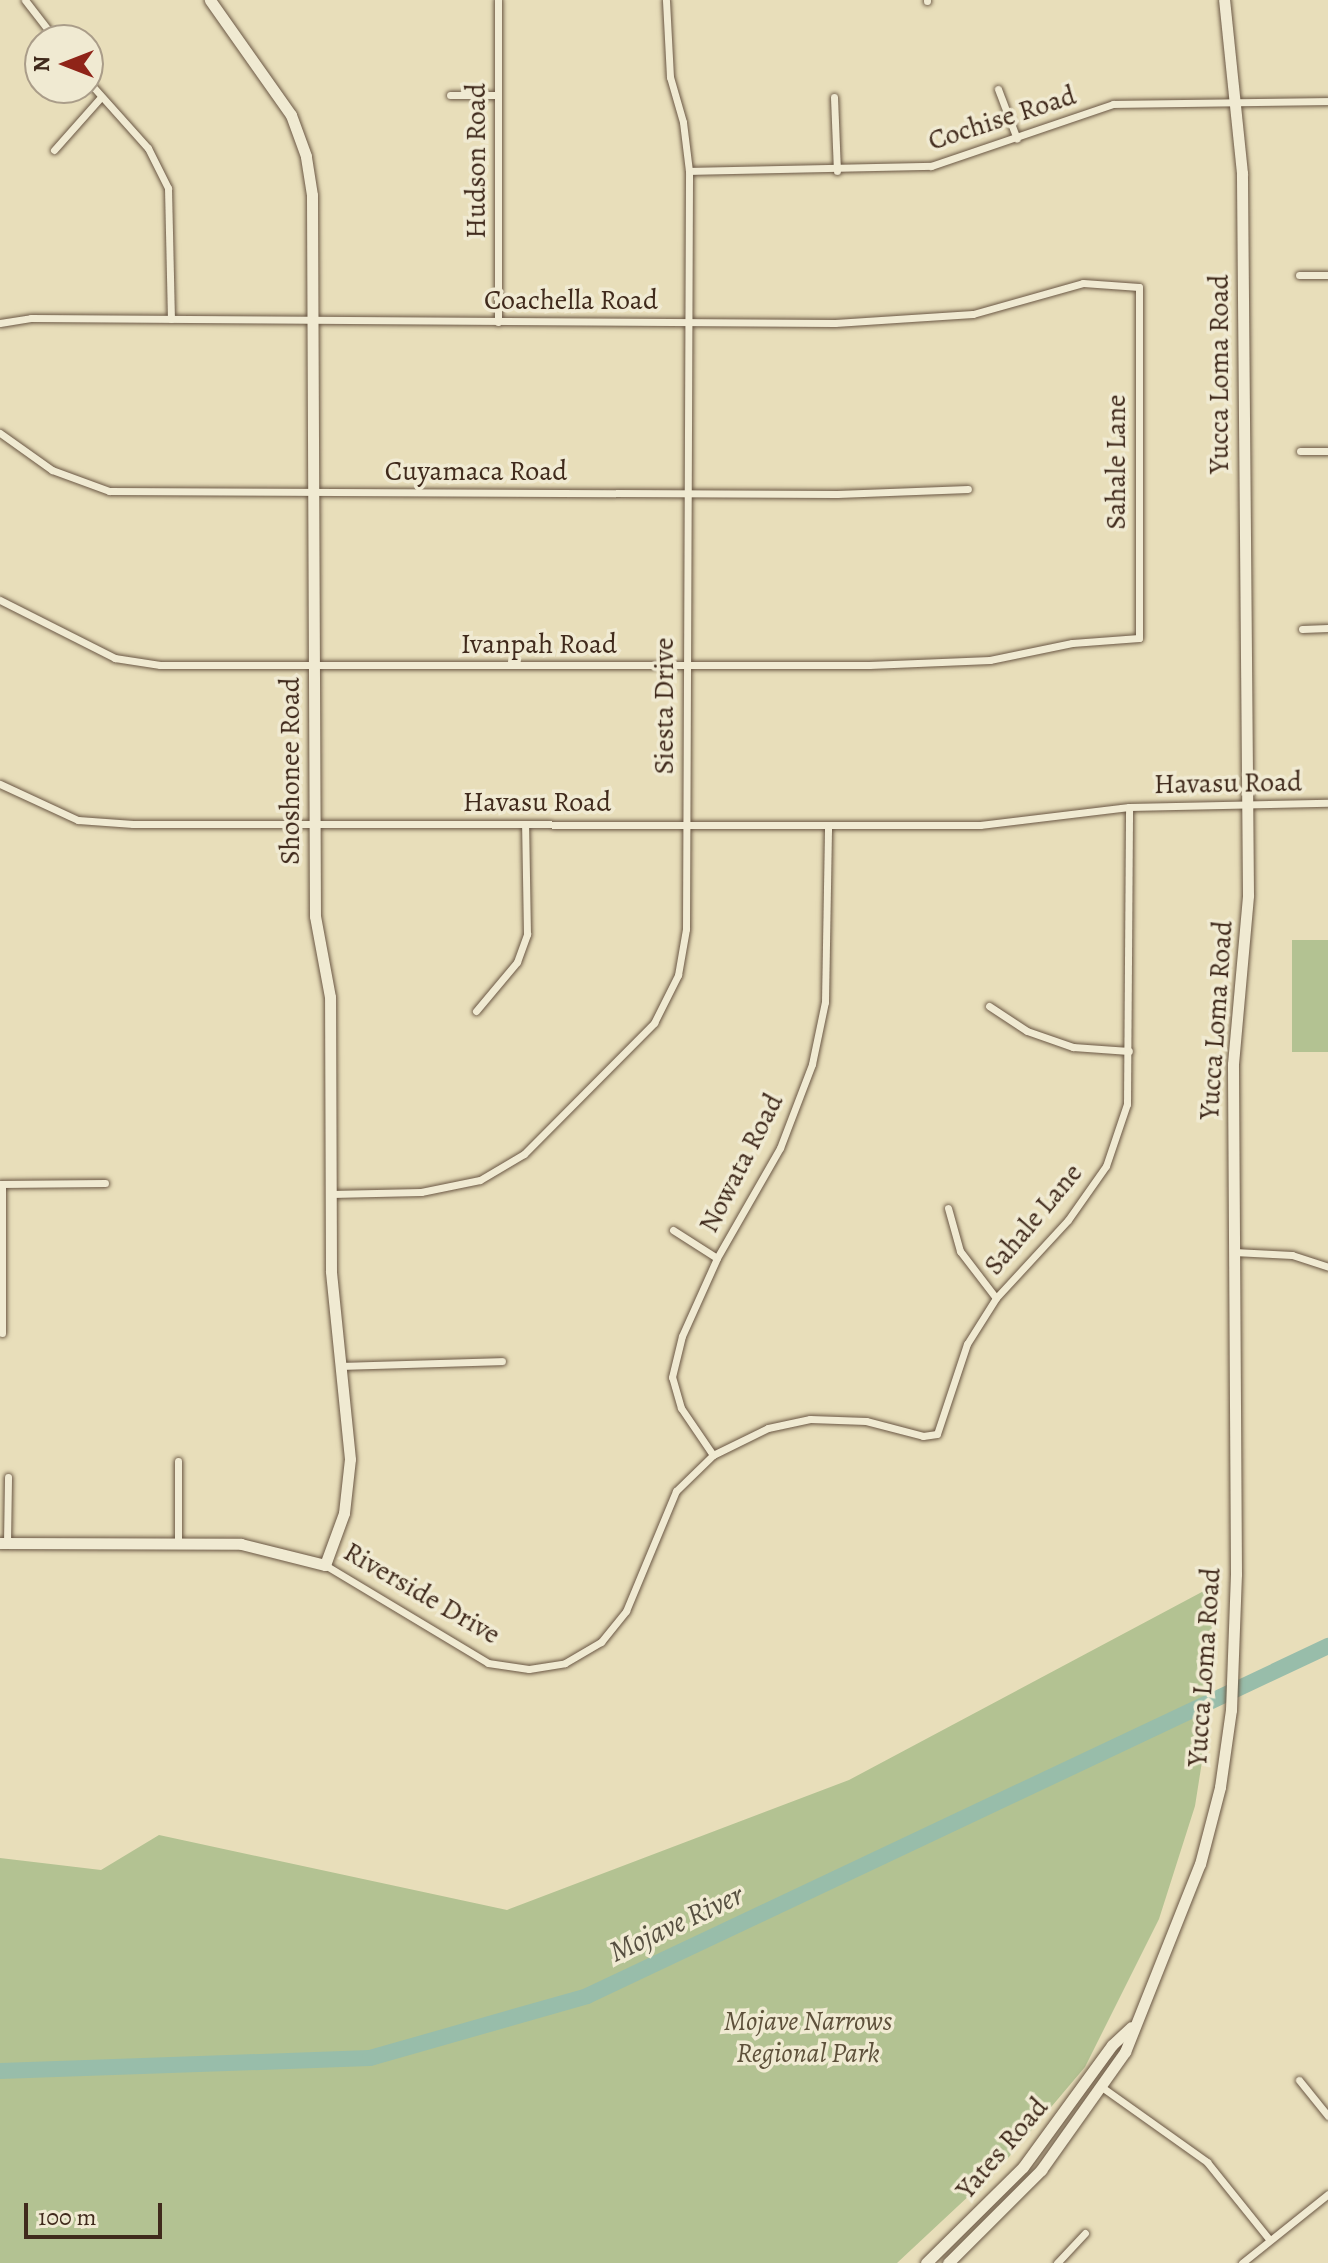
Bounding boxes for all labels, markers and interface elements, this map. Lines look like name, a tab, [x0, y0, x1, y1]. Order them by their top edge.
north arrow	[24, 24, 104, 104]
text: N	[27, 56, 57, 72]
street label: Cochise Road	[924, 78, 1080, 158]
street label: Hudson Road	[459, 83, 493, 239]
street label: Yucca Loma Road	[1202, 274, 1236, 474]
street label: Coachella Road	[484, 283, 658, 317]
street label: Sahale Lane	[1099, 394, 1133, 530]
street label: Cuyamaca Road	[385, 454, 567, 488]
street label: Ivanpah Road	[461, 627, 617, 661]
street label: Siesta Drive	[647, 638, 681, 774]
street label: Shoshonee Road	[273, 677, 307, 865]
street label: Havasu Road	[1154, 765, 1302, 801]
street label: Havasu Road	[463, 785, 611, 819]
street label: Yucca Loma Road	[1192, 919, 1240, 1121]
street label: Nowata Road	[692, 1088, 790, 1238]
street label: Sahale Lane	[977, 1156, 1089, 1282]
street label: Riverside Drive	[338, 1535, 506, 1651]
street label: Yucca Loma Road	[1180, 1566, 1228, 1768]
water label: Mojave River	[603, 1876, 749, 1970]
park label: Mojave Narrows Regional Park	[724, 2004, 892, 2070]
street label: Yates Road	[949, 2090, 1055, 2206]
scale bar	[28, 2187, 166, 2237]
text: 100 m	[38, 2201, 97, 2233]

